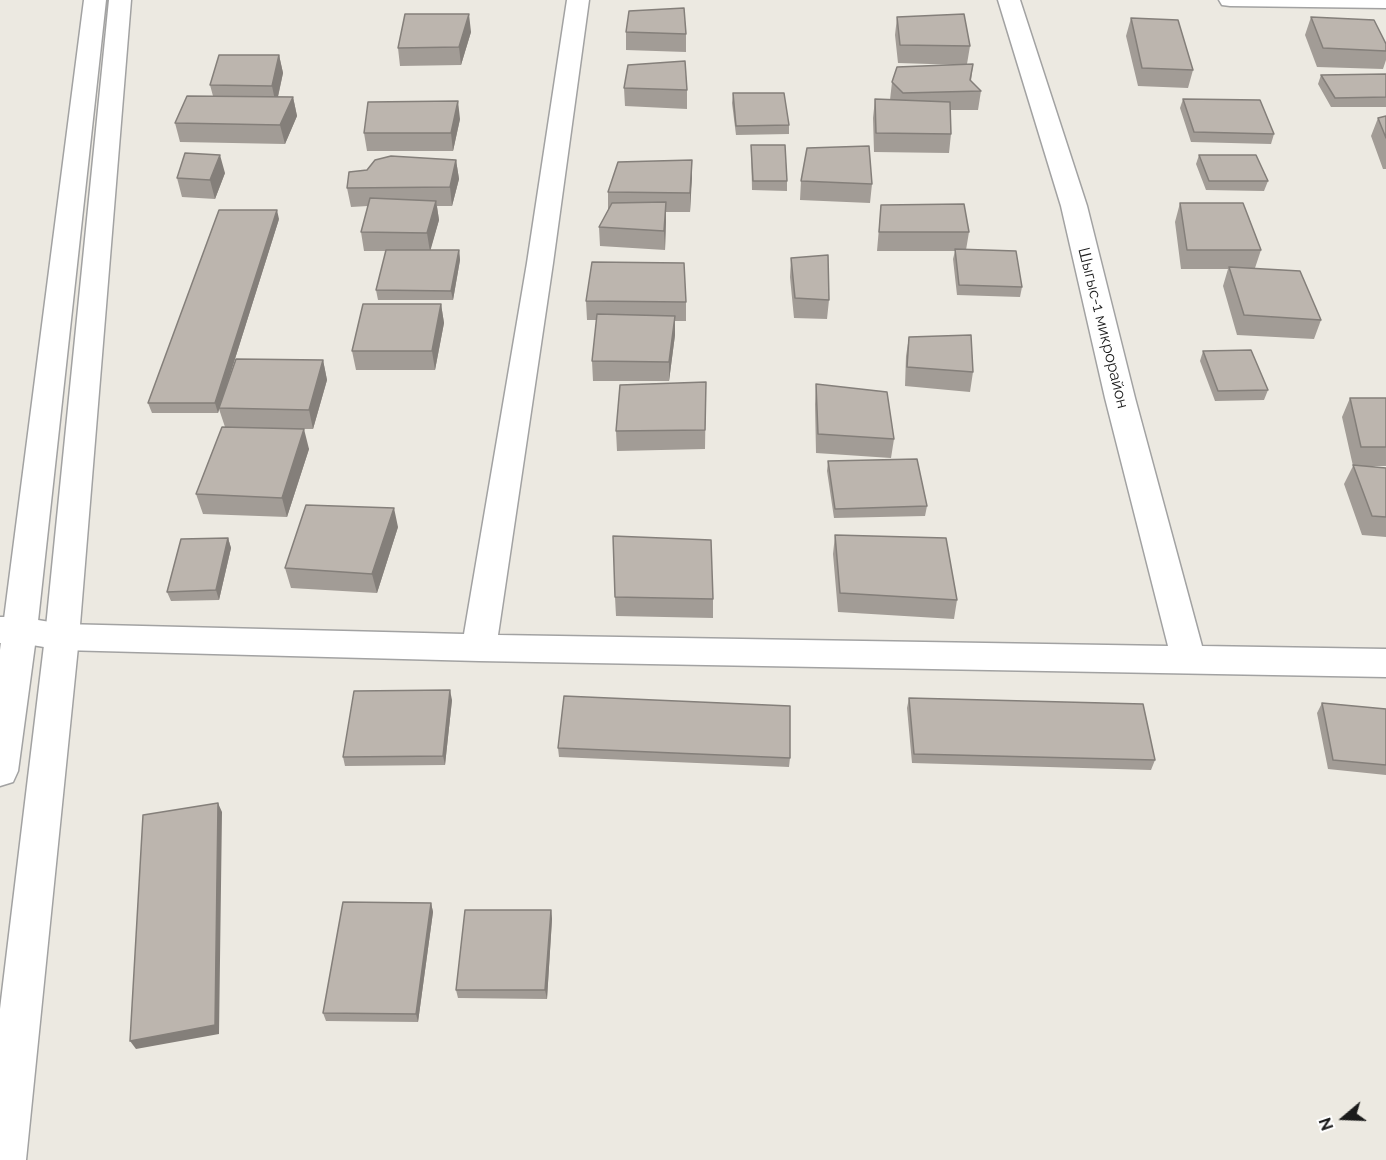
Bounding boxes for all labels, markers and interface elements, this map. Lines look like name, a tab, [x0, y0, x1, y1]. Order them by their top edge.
street label: Шыгыс-1 микрорайон	[1074, 246, 1132, 410]
north arrow	[1314, 1088, 1374, 1148]
text: N	[1316, 1115, 1337, 1133]

